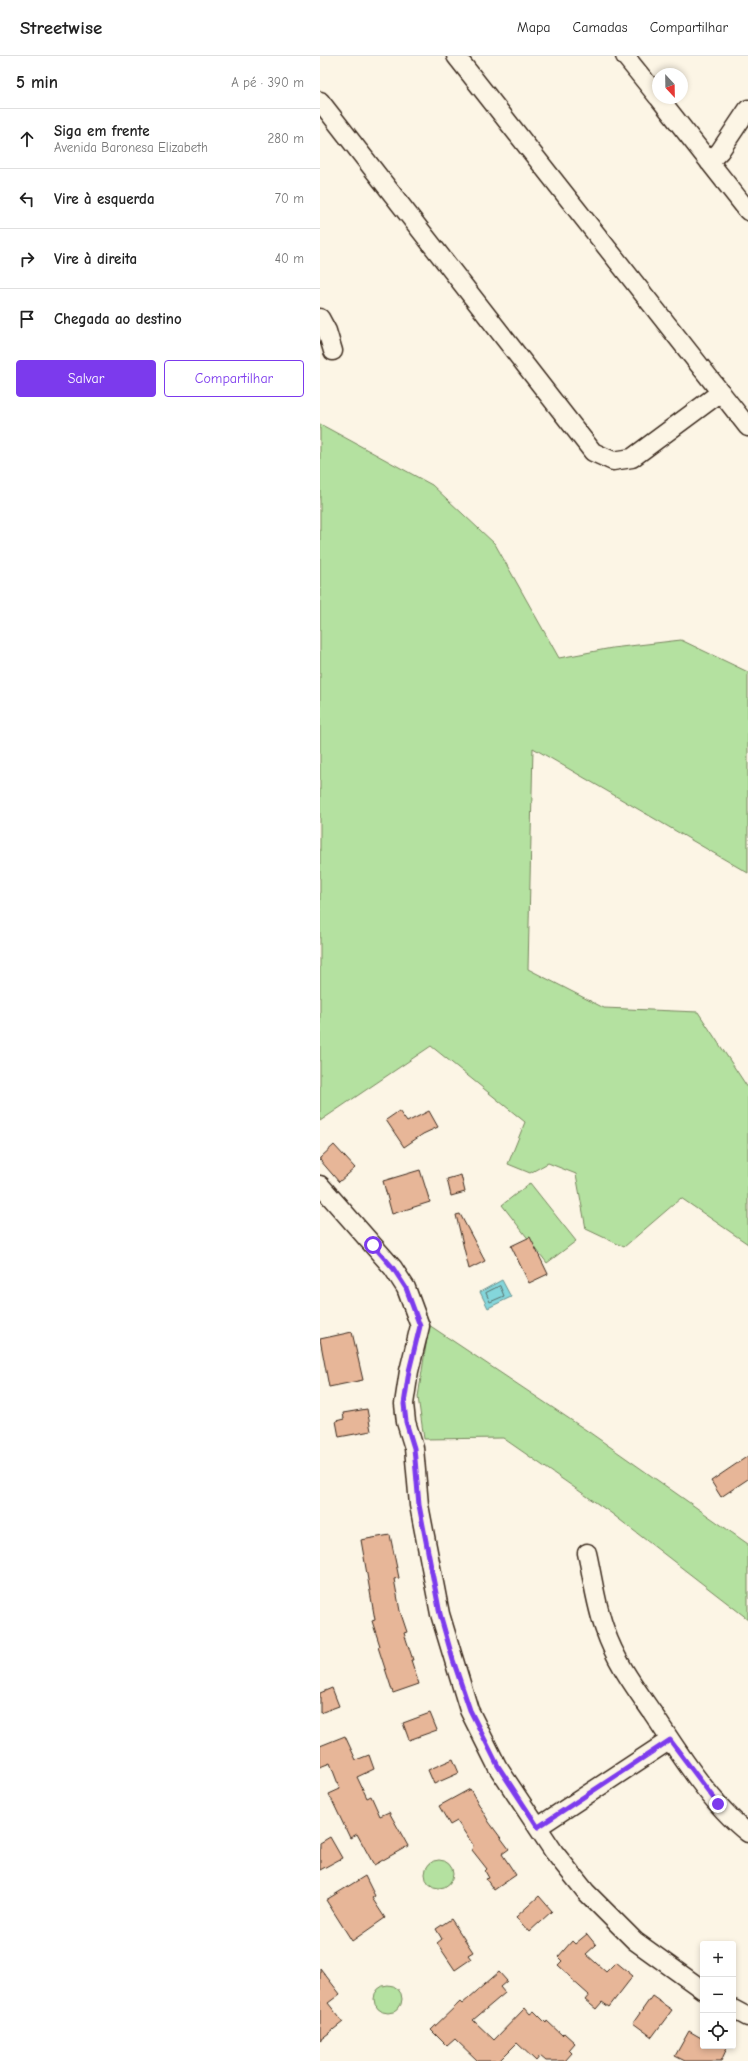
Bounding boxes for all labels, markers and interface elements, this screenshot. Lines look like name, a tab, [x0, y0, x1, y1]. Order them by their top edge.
text: Streetwise	[20, 17, 102, 39]
text: Mapa	[517, 19, 551, 36]
text: Camadas	[573, 19, 628, 36]
text: Compartilhar	[650, 19, 728, 36]
north arrow	[652, 68, 688, 104]
text: 5 min	[16, 73, 58, 92]
text: A pé · 390 m	[231, 75, 304, 90]
text: Siga em frente	[54, 122, 150, 140]
icon: ahead	[16, 128, 38, 150]
text: 280 m	[267, 131, 304, 146]
text: Avenida Baronesa Elizabeth	[54, 140, 208, 155]
icon: left	[16, 188, 38, 210]
text: Vire à esquerda	[54, 190, 155, 208]
text: 70 m	[275, 191, 304, 206]
icon: right	[16, 248, 38, 270]
text: Vire à direita	[54, 250, 137, 268]
text: 40 m	[275, 251, 304, 266]
icon: arrive	[16, 308, 38, 330]
text: Chegada ao destino	[54, 310, 182, 328]
button: Salvar	[16, 360, 156, 397]
button: Compartilhar	[164, 360, 304, 397]
route start	[364, 1236, 382, 1254]
route end	[709, 1795, 727, 1813]
map controls	[700, 1941, 736, 2049]
button: +	[700, 1941, 736, 1977]
button: −	[700, 1977, 736, 2013]
button: locate	[700, 2013, 736, 2049]

